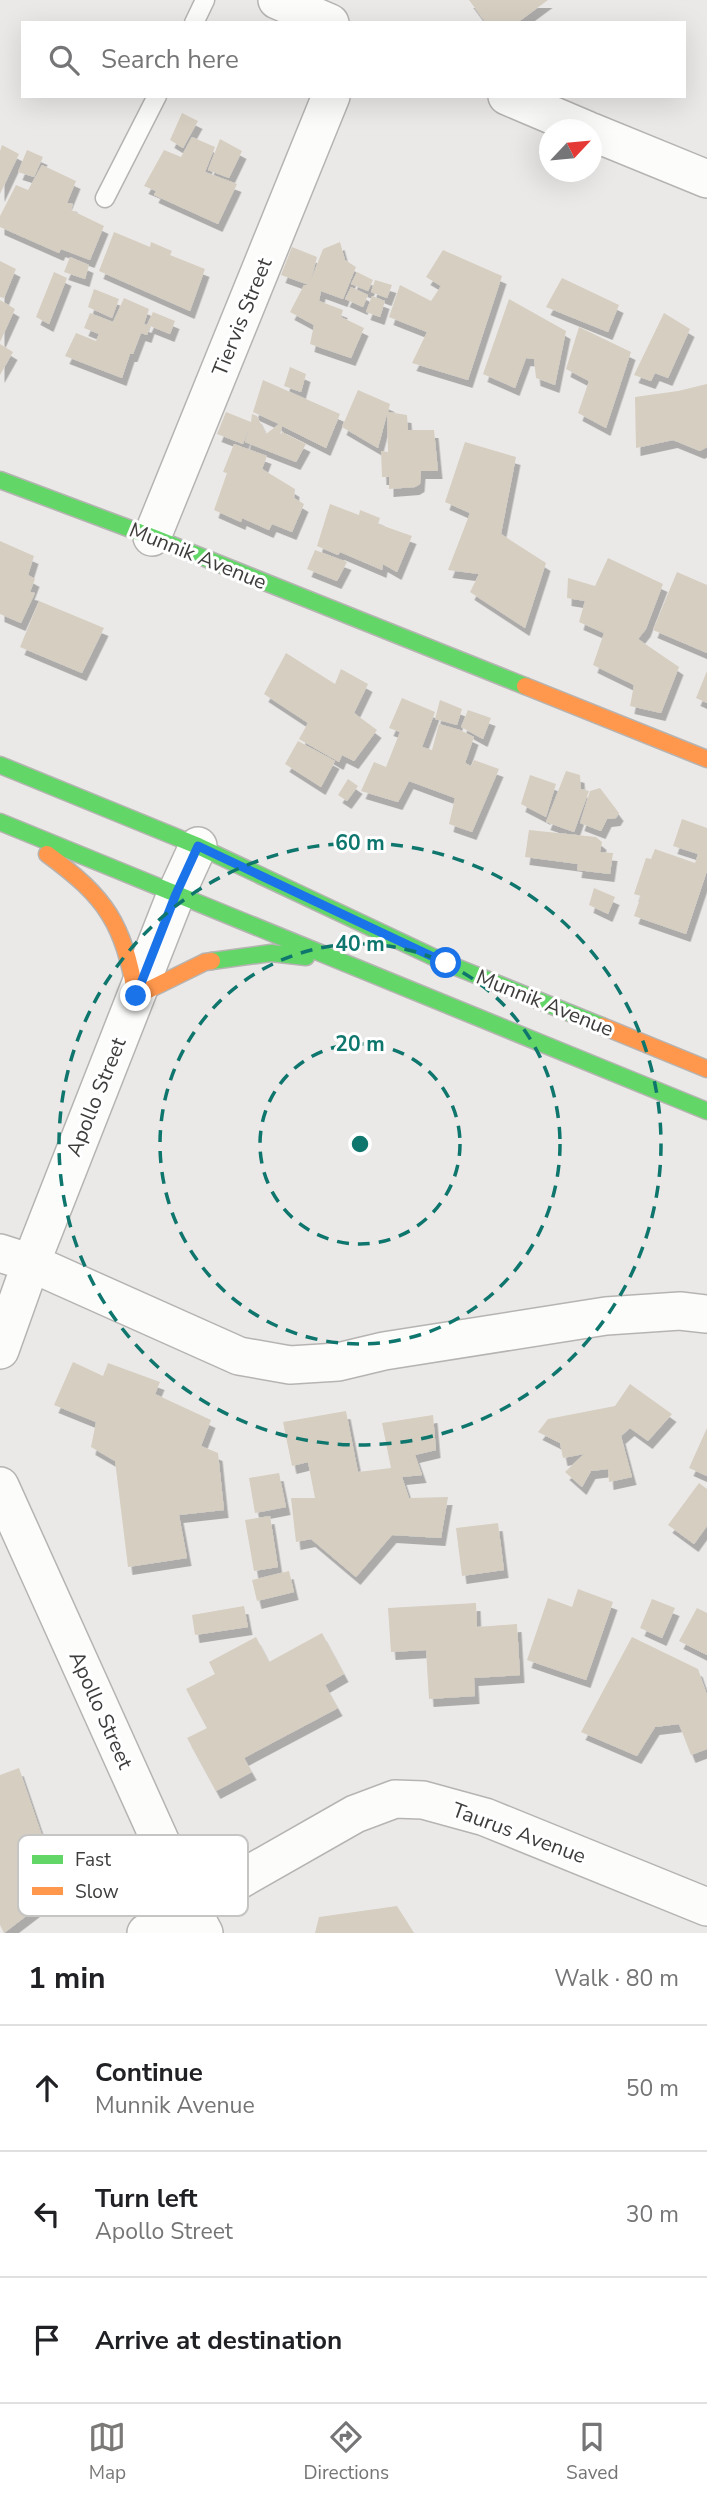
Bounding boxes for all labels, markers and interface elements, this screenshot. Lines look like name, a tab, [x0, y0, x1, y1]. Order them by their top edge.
search box	[21, 21, 686, 98]
icon: search	[45, 41, 83, 79]
text: Search here	[101, 42, 239, 77]
north arrow	[539, 119, 602, 182]
street label: Tiervis Street	[206, 253, 279, 380]
street label: Munnik Avenue	[125, 516, 271, 596]
text: 60 m	[335, 829, 385, 857]
text: 40 m	[335, 930, 385, 958]
route start	[430, 947, 461, 978]
street label: Munnik Avenue	[472, 963, 618, 1043]
route end	[120, 980, 151, 1011]
text: 20 m	[335, 1030, 385, 1058]
street label: Apollo Street	[59, 1033, 133, 1161]
centre of rings	[348, 1132, 372, 1156]
street label: Apollo Street	[63, 1647, 140, 1774]
street label: Taurus Avenue	[448, 1796, 590, 1870]
legend	[18, 1835, 248, 1916]
text: Fast	[75, 1847, 111, 1873]
text: Slow	[75, 1879, 119, 1905]
text: 1 min	[28, 1958, 106, 1999]
text: Walk · 80 m	[554, 1963, 679, 1994]
text: Continue	[95, 2055, 203, 2090]
icon: ahead	[28, 2069, 66, 2107]
text: 50 m	[626, 2073, 679, 2104]
text: Munnik Avenue	[95, 2090, 255, 2121]
text: Turn left	[95, 2181, 198, 2216]
icon: left	[28, 2195, 66, 2233]
text: 30 m	[626, 2199, 679, 2230]
text: Apollo Street	[95, 2216, 233, 2247]
icon: arrive	[28, 2321, 66, 2359]
text: Arrive at destination	[95, 2323, 342, 2358]
tab: Map	[88, 2418, 126, 2486]
tab: Directions	[303, 2418, 389, 2486]
tab: Saved	[566, 2418, 619, 2486]

